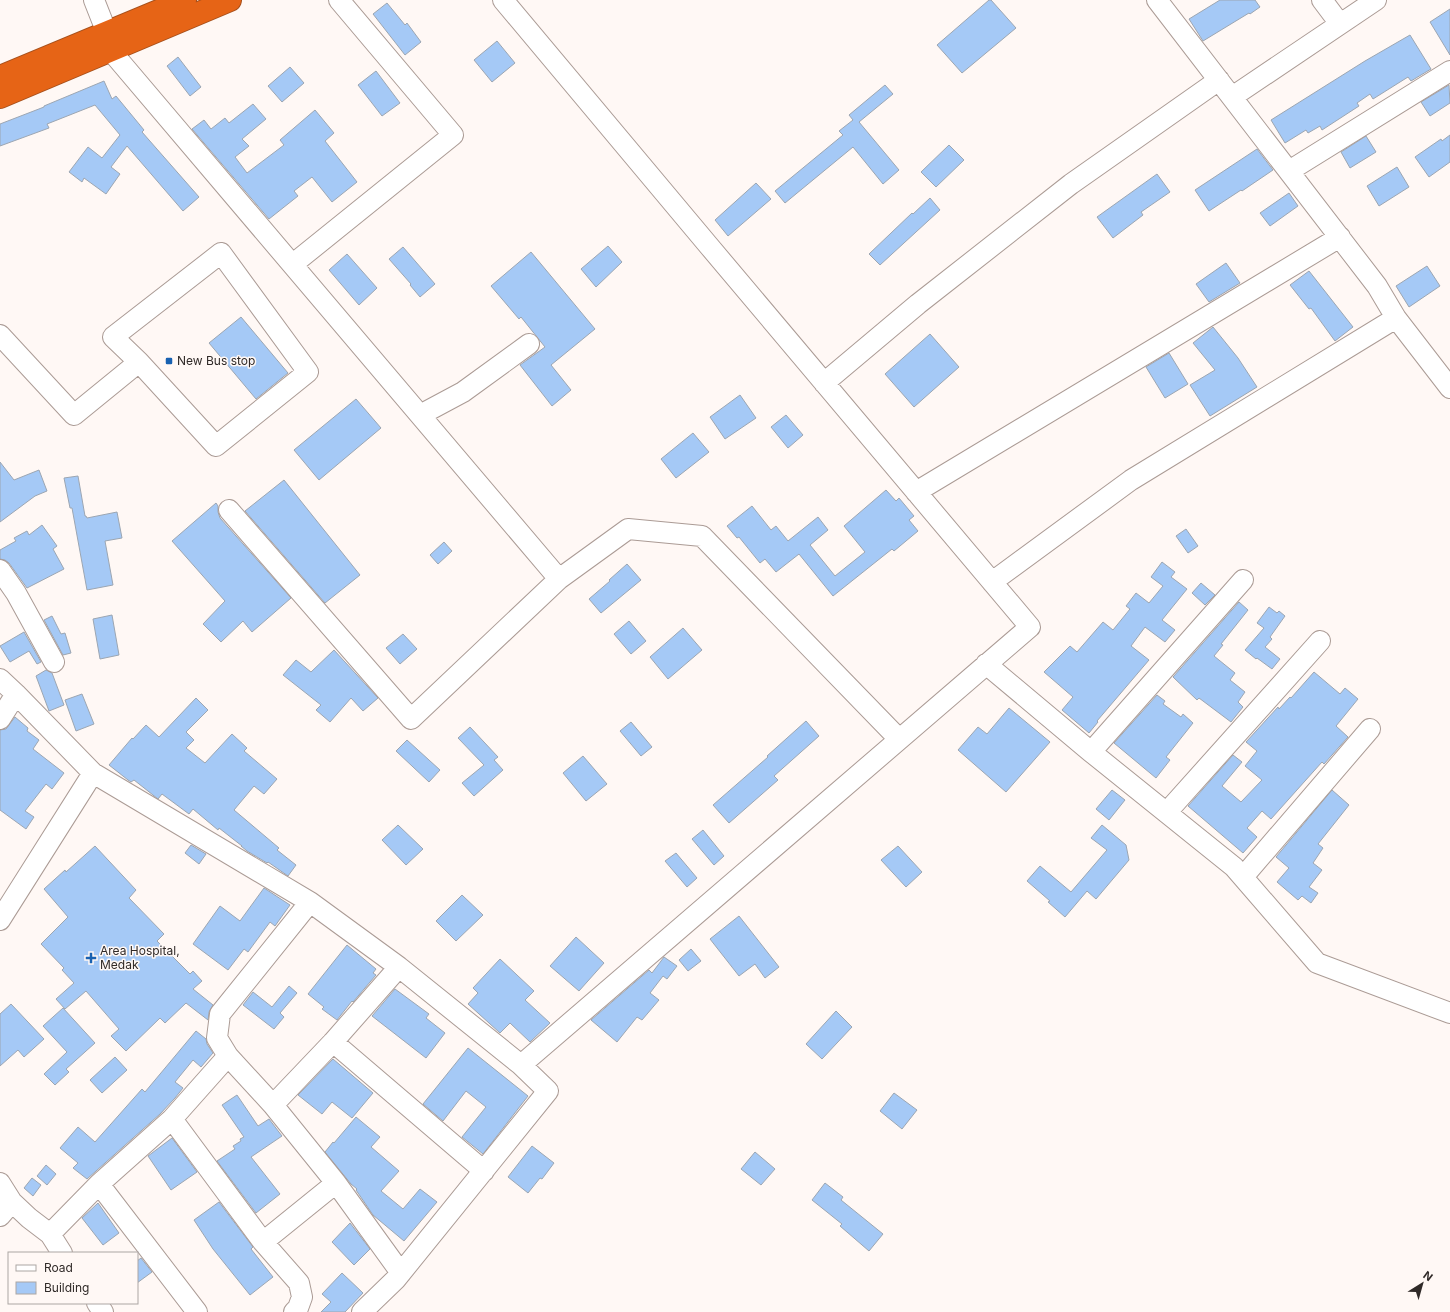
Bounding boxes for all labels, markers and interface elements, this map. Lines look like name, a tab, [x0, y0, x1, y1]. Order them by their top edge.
place label: New Bus stop	[177, 353, 255, 368]
marker: New Bus stop	[164, 356, 174, 366]
place label: Area Hospital, Medak	[100, 943, 180, 972]
marker: Area Hospital, Medak	[85, 952, 97, 964]
legend	[8, 1252, 138, 1304]
text: Road	[44, 1260, 73, 1275]
north arrow	[1402, 1264, 1442, 1304]
text: N	[1420, 1268, 1436, 1284]
text: Building	[44, 1280, 89, 1295]

